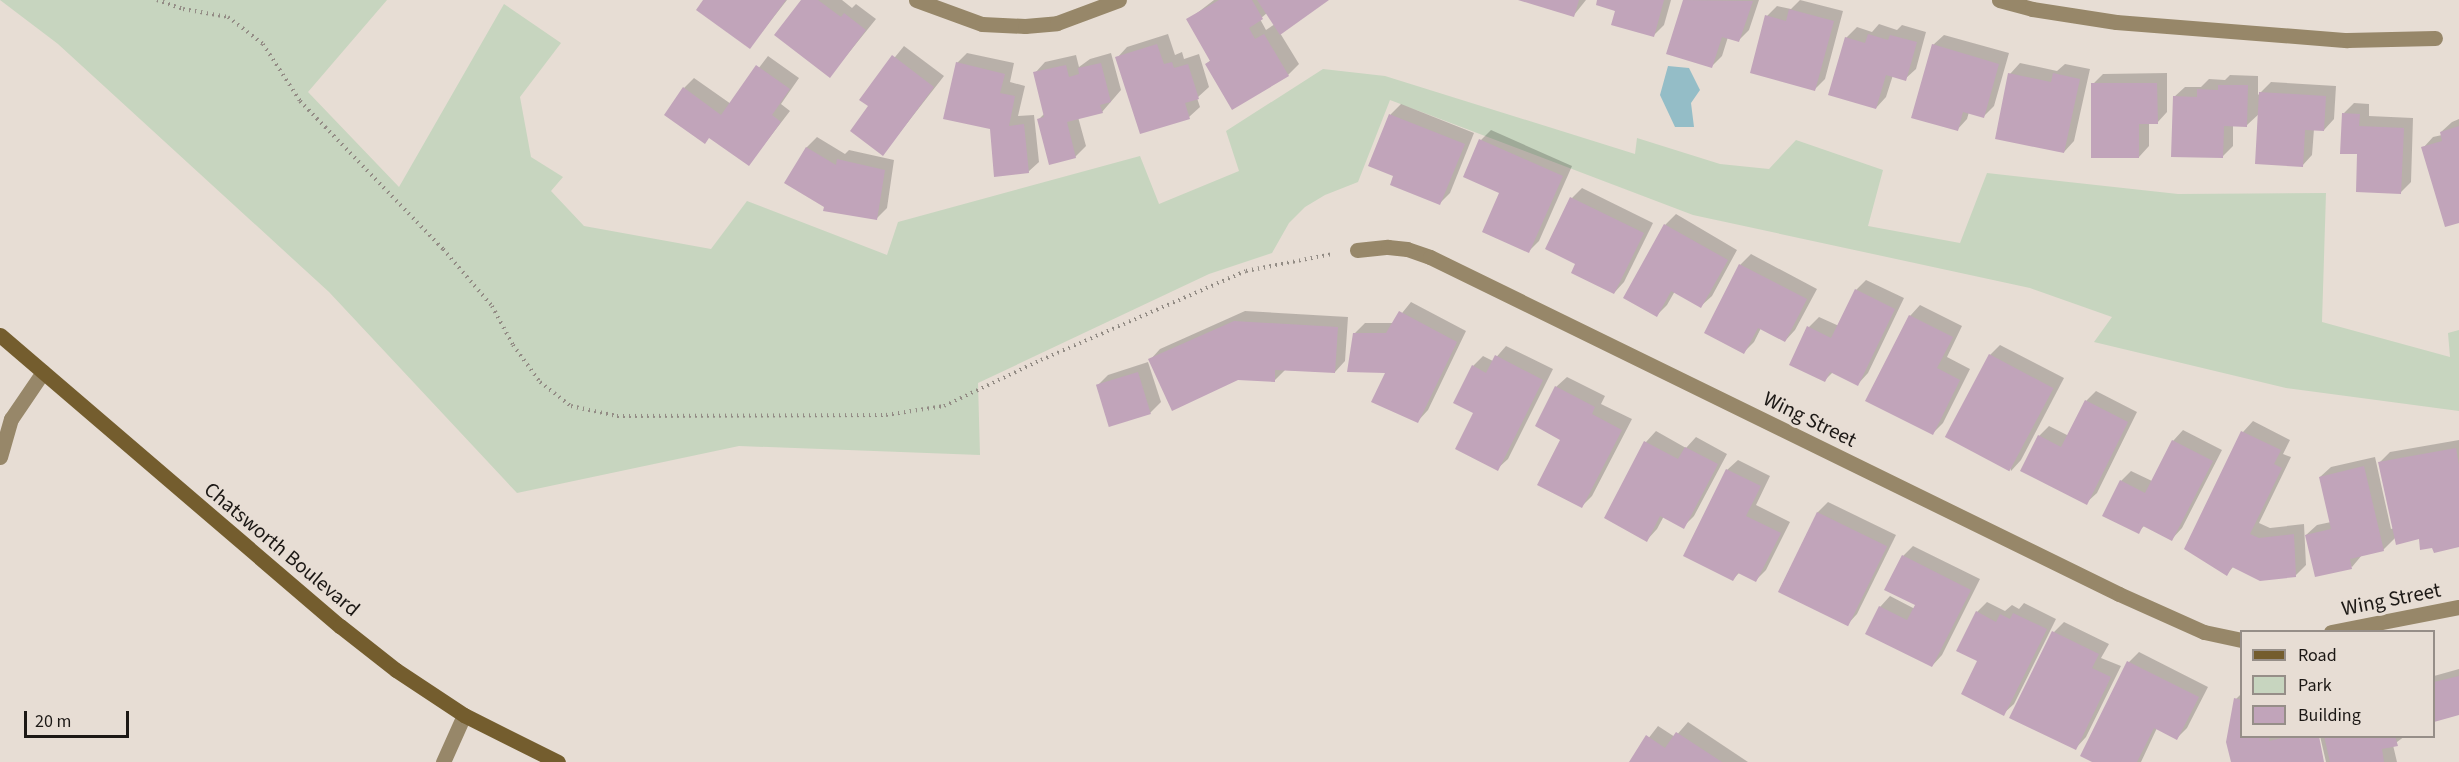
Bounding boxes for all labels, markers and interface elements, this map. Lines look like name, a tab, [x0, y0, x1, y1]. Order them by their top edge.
street label: Wing Street	[1759, 386, 1861, 452]
street label: Chatsworth Boulevard	[199, 476, 365, 622]
street label: Wing Street	[2339, 577, 2443, 621]
legend	[2240, 630, 2435, 738]
text: Road	[2298, 643, 2337, 668]
text: Park	[2298, 673, 2332, 698]
scale bar	[27, 699, 132, 737]
text: Building	[2298, 703, 2361, 728]
text: 20 m	[35, 709, 71, 734]

